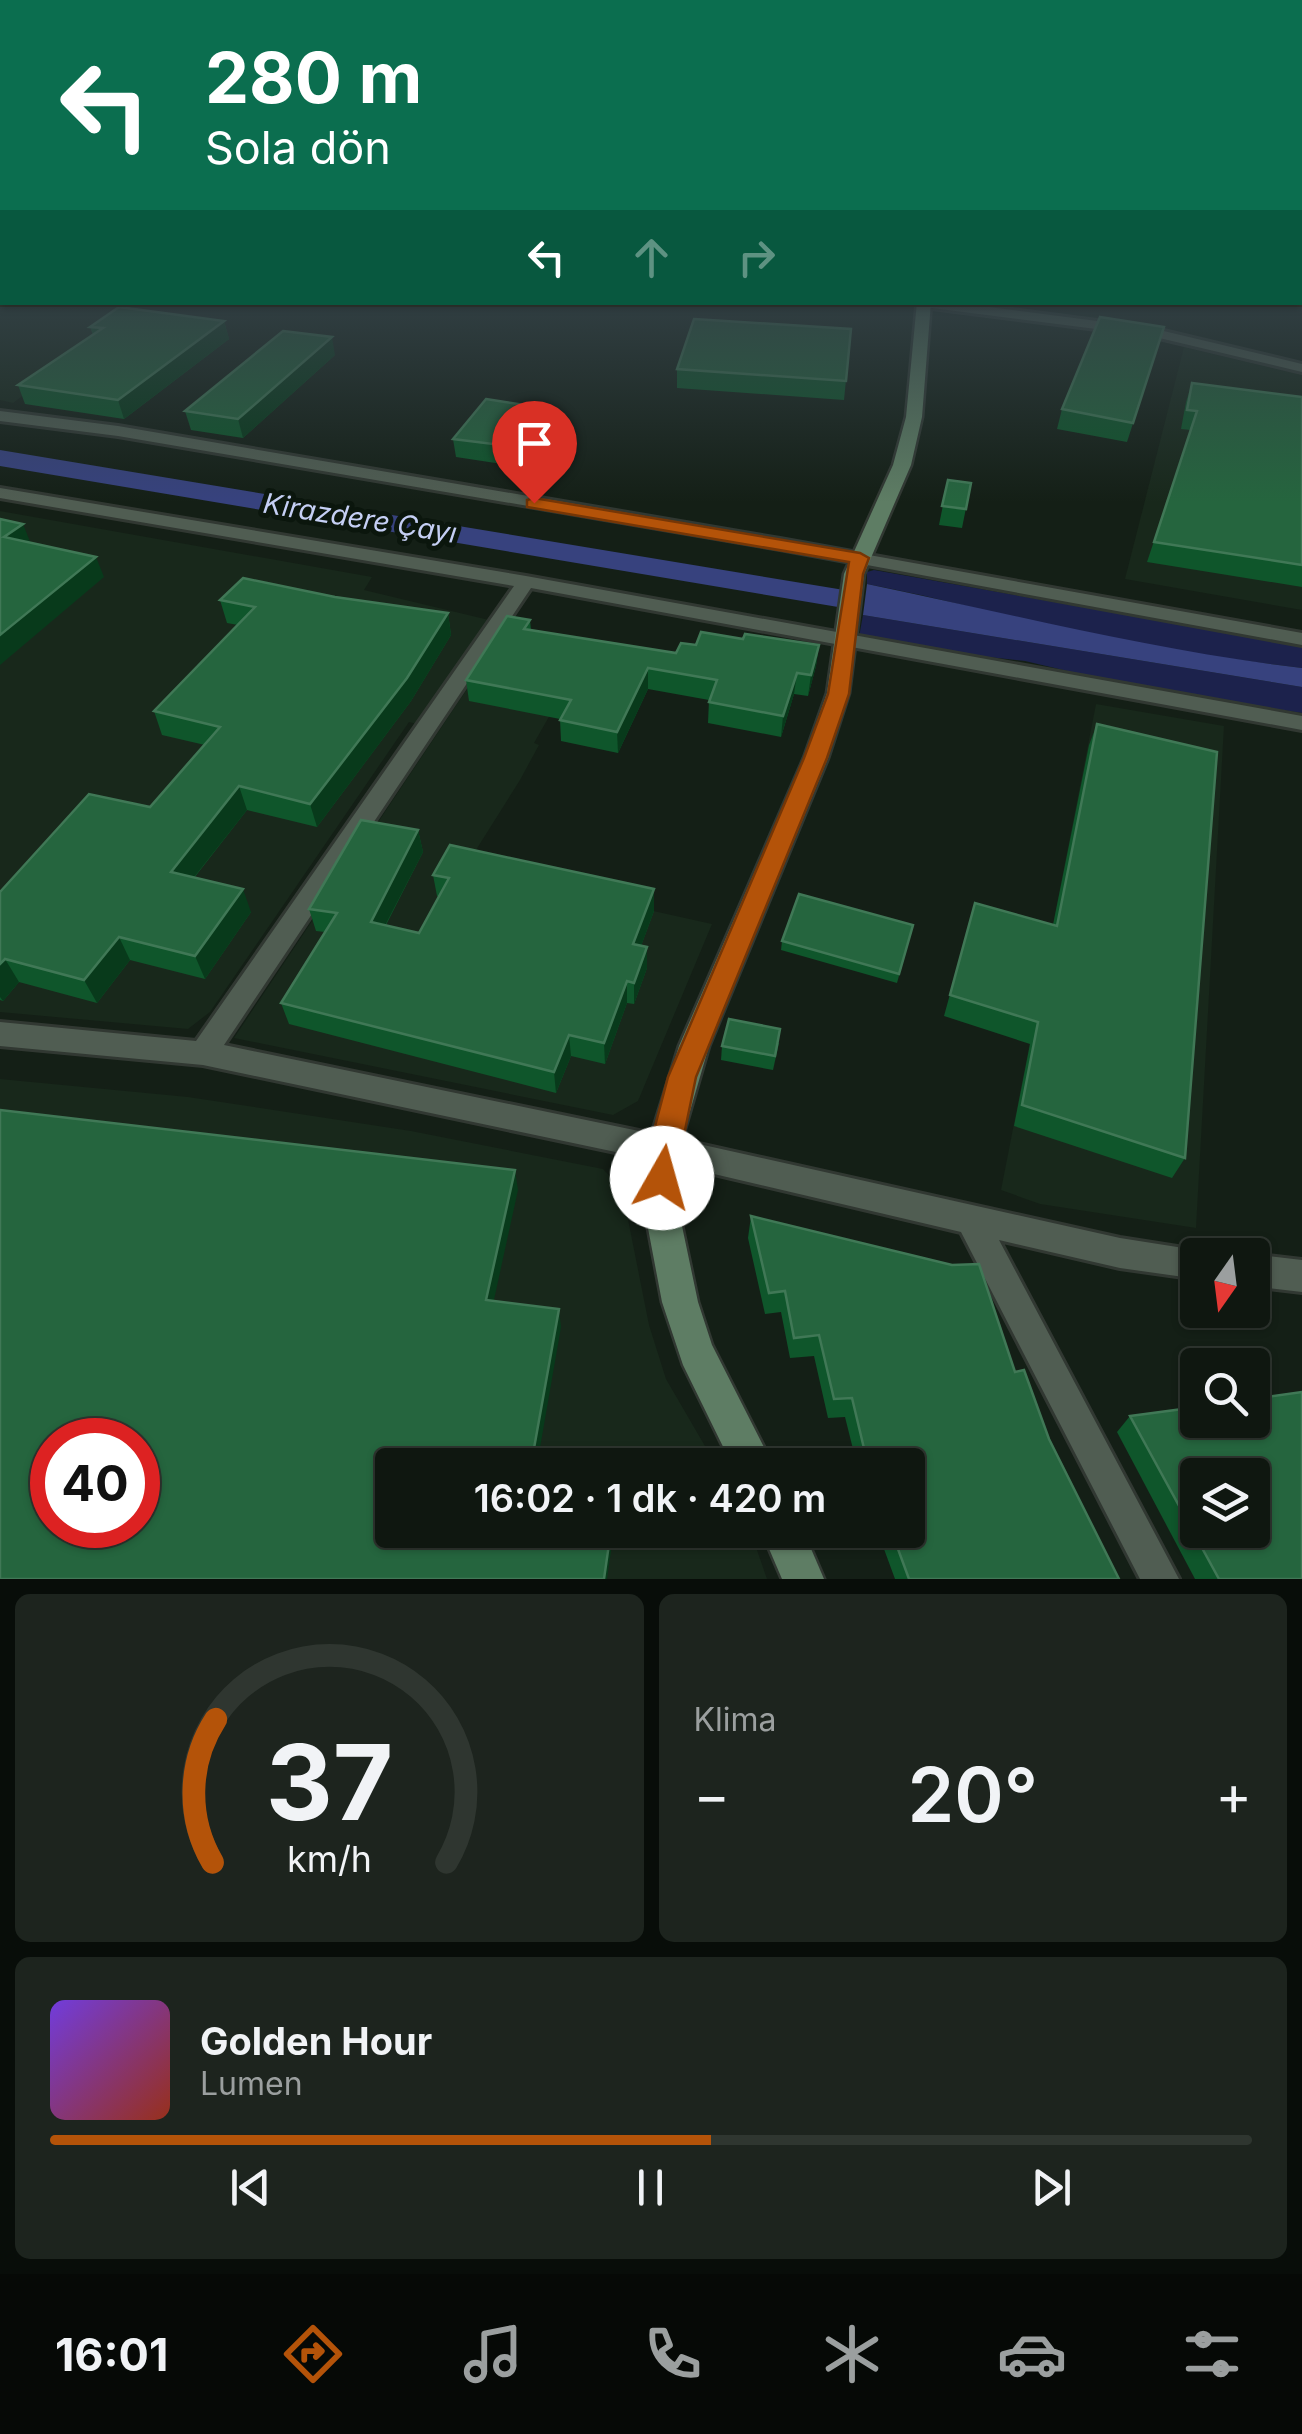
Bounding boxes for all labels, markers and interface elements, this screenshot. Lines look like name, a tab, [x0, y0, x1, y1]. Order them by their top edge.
text: 280 m	[205, 35, 422, 120]
icon: left	[40, 40, 170, 170]
text: Sola dön	[205, 120, 391, 175]
icon: left	[519, 230, 574, 285]
icon: ahead	[624, 230, 679, 285]
icon: right	[729, 230, 784, 285]
pin	[492, 401, 577, 504]
icon: arrive	[507, 416, 562, 471]
water label: Kirazdere Çayı	[261, 486, 459, 550]
position arrow	[610, 1126, 714, 1230]
north arrow	[1180, 1238, 1270, 1328]
map controls	[1180, 1238, 1270, 1548]
button: search	[1180, 1348, 1270, 1438]
speed limit sign: 40	[30, 1418, 160, 1548]
button: layers	[1180, 1458, 1270, 1548]
text: 16:02 · 1 dk · 420 m	[474, 1475, 826, 1521]
text: Klima	[694, 1700, 777, 1739]
text: 37	[265, 1719, 393, 1845]
text: 20°	[907, 1749, 1038, 1840]
text: −	[694, 1762, 730, 1828]
text: +	[1216, 1762, 1252, 1828]
text: km/h	[287, 1837, 372, 1881]
text: Golden Hour	[200, 2018, 432, 2064]
text: Lumen	[200, 2064, 303, 2103]
icon: previous	[223, 2160, 278, 2215]
icon: pause	[623, 2160, 678, 2215]
icon: next	[1024, 2160, 1079, 2215]
icon: directions	[278, 2319, 348, 2389]
icon: music	[458, 2319, 528, 2389]
icon: phone	[638, 2319, 708, 2389]
icon: climate	[817, 2319, 887, 2389]
icon: car	[997, 2319, 1067, 2389]
icon: filters	[1177, 2319, 1247, 2389]
text: 16:01	[55, 2327, 168, 2382]

